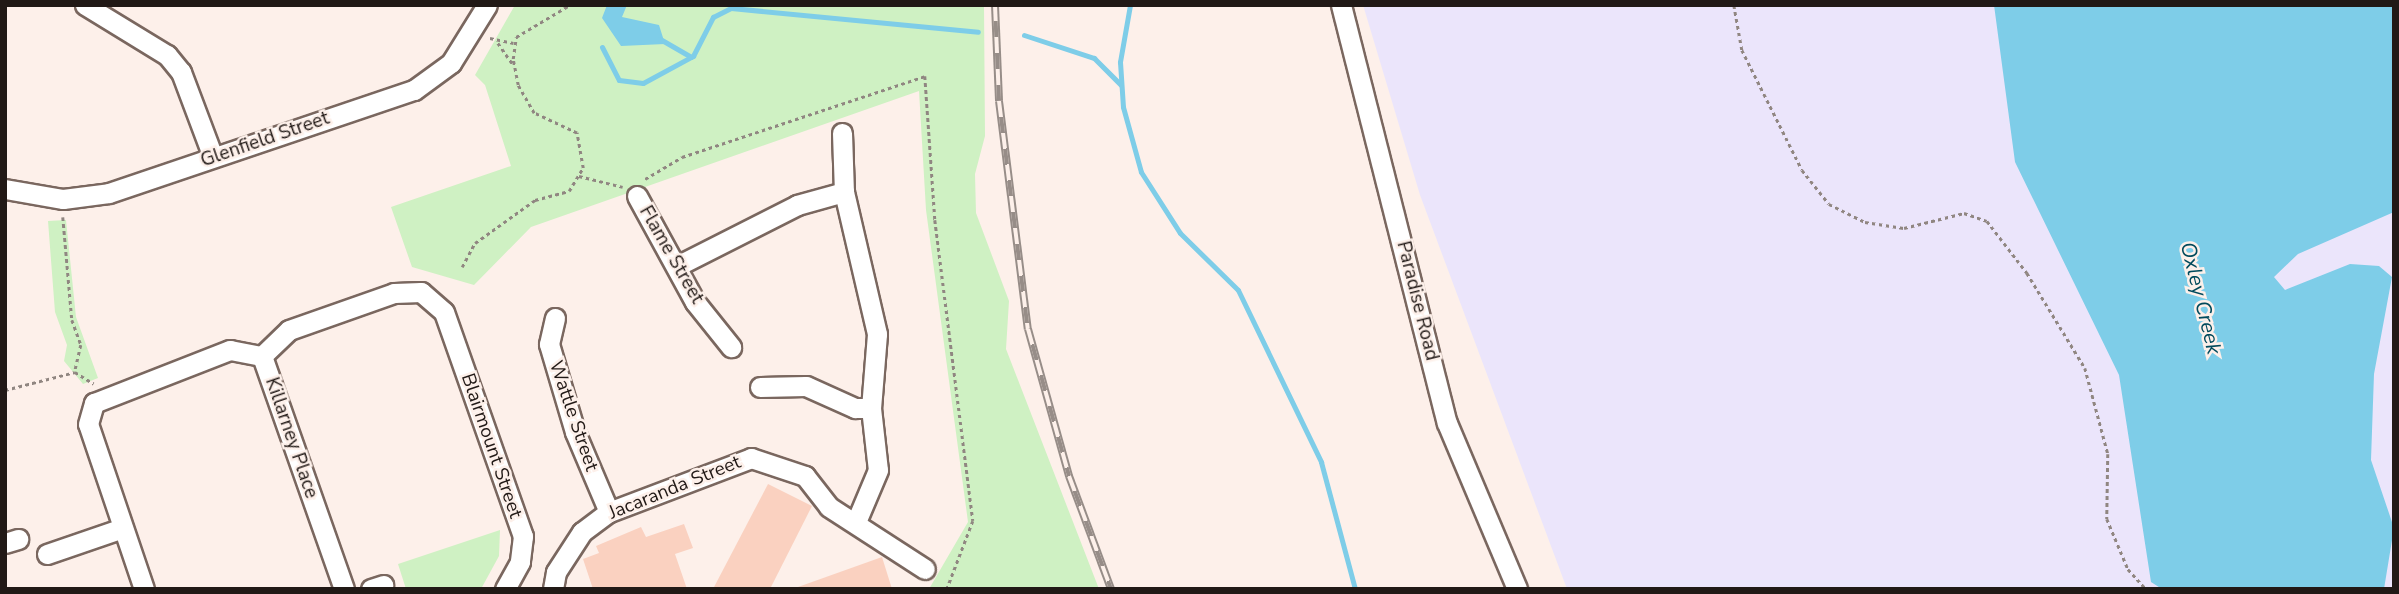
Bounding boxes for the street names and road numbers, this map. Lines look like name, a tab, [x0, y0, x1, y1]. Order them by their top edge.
street label: Glenfield Street	[198, 107, 332, 173]
street label: Flame Street	[634, 202, 708, 308]
street label: Paradise Road	[1391, 239, 1443, 363]
street label: Wattle Street	[543, 358, 603, 474]
street label: Blairmount Street	[456, 371, 526, 521]
street label: Killarney Place	[260, 375, 322, 501]
street label: Jacaranda Street	[606, 451, 744, 525]

